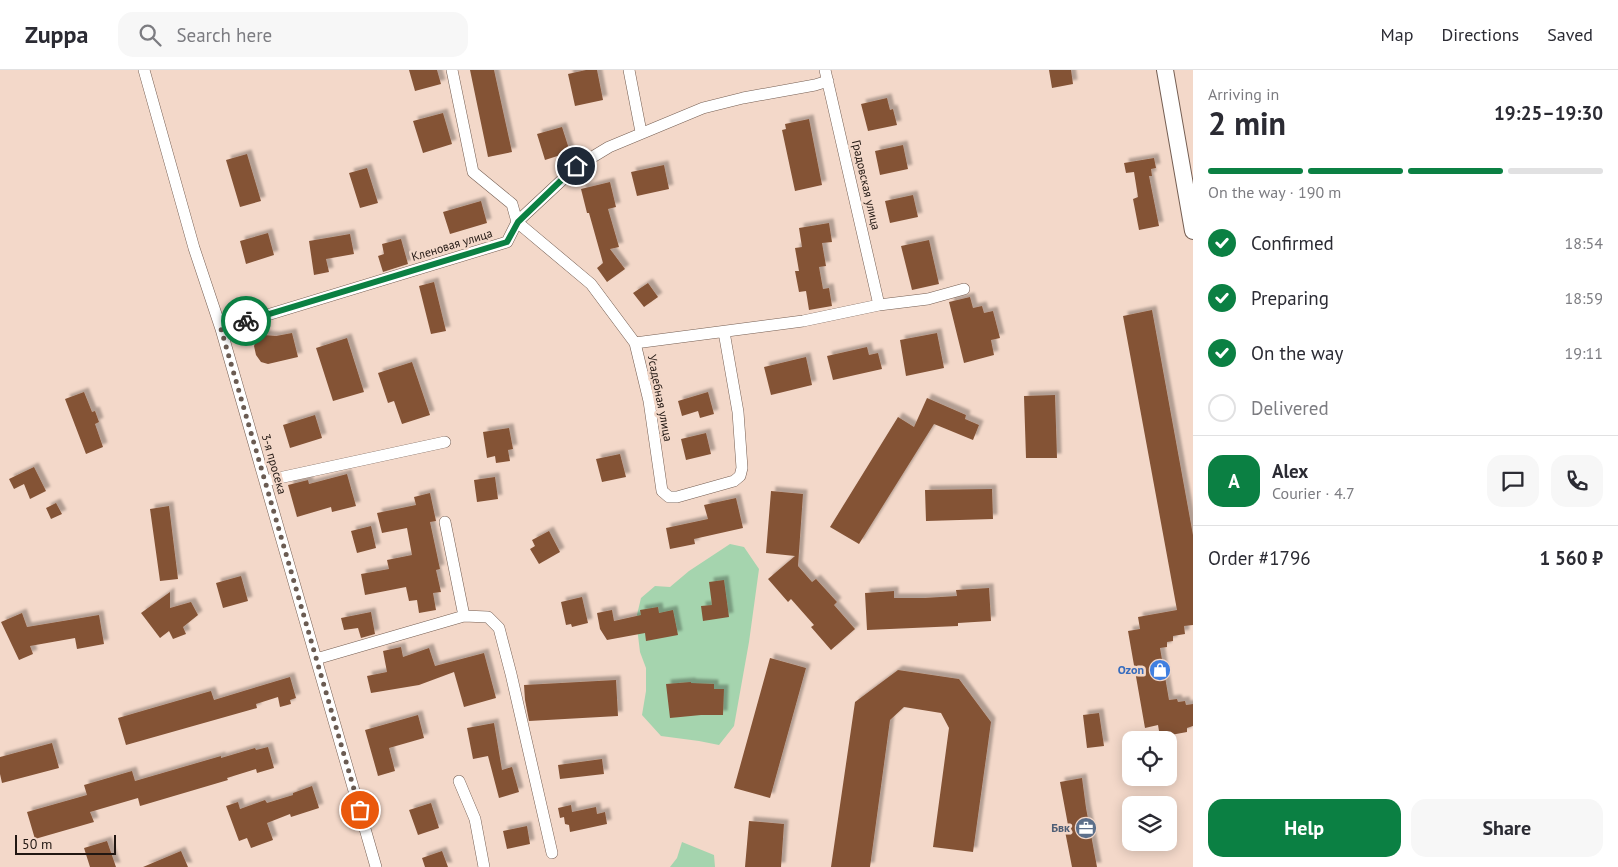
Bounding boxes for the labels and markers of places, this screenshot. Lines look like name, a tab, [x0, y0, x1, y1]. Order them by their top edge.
pin	[555, 145, 597, 187]
shop icon: Ozon	[1148, 658, 1172, 682]
place label: Ozon	[1118, 662, 1144, 677]
pin	[339, 789, 381, 831]
office icon: Бвк	[1074, 816, 1098, 840]
place label: Бвк	[1051, 820, 1070, 835]

